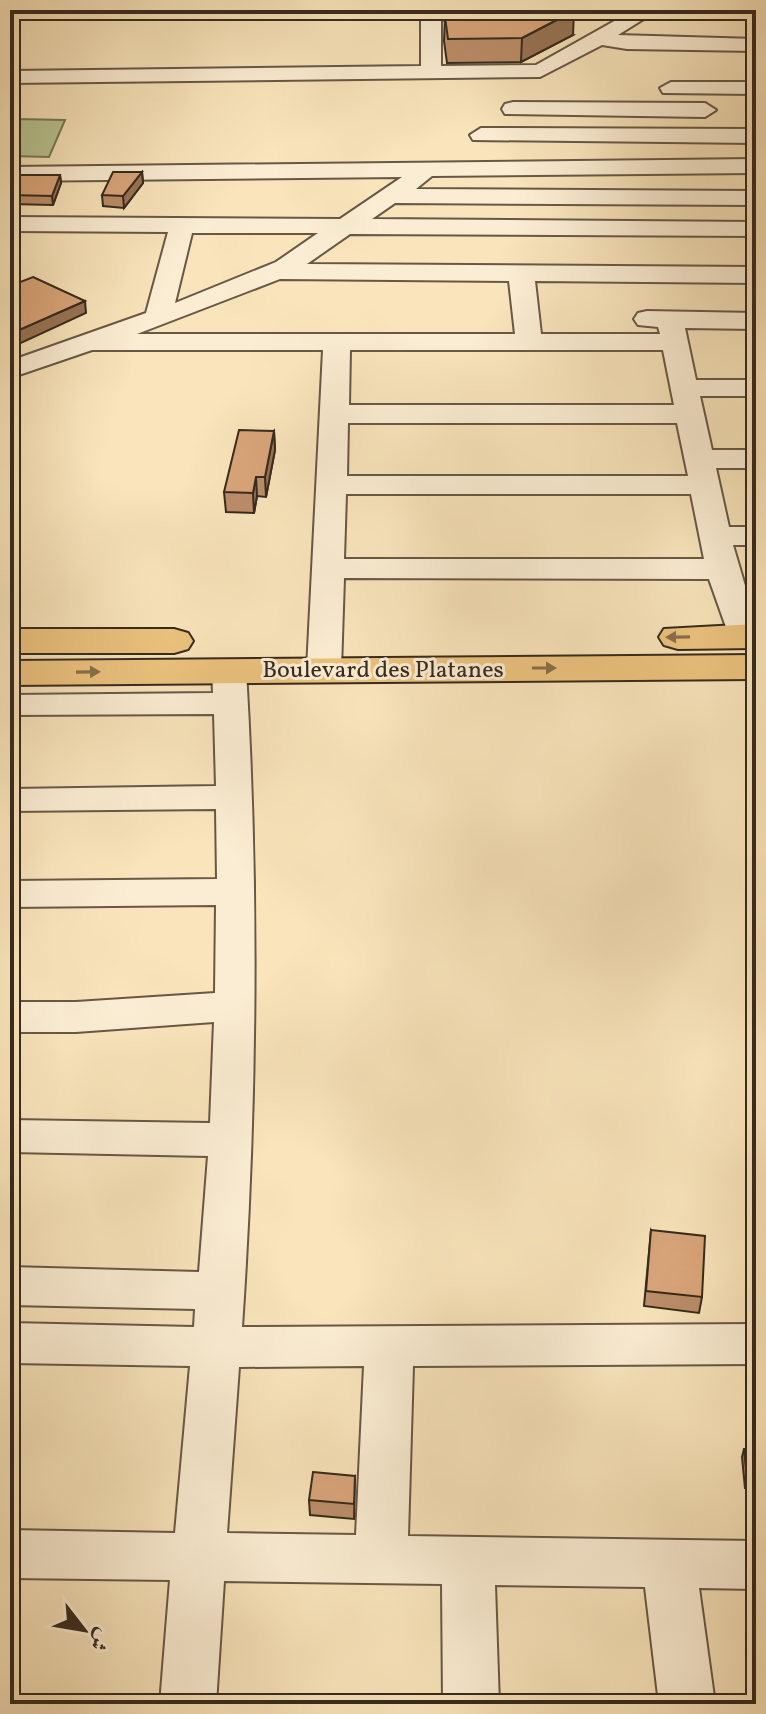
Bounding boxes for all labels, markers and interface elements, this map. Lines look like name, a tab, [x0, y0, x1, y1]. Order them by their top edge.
one-way arrow	[665, 631, 690, 643]
street label: Boulevard des Platanes	[262, 654, 504, 688]
one-way arrow	[532, 662, 557, 674]
one-way arrow	[76, 666, 101, 678]
north arrow	[44, 1590, 124, 1670]
text: ش	[80, 1622, 118, 1656]

